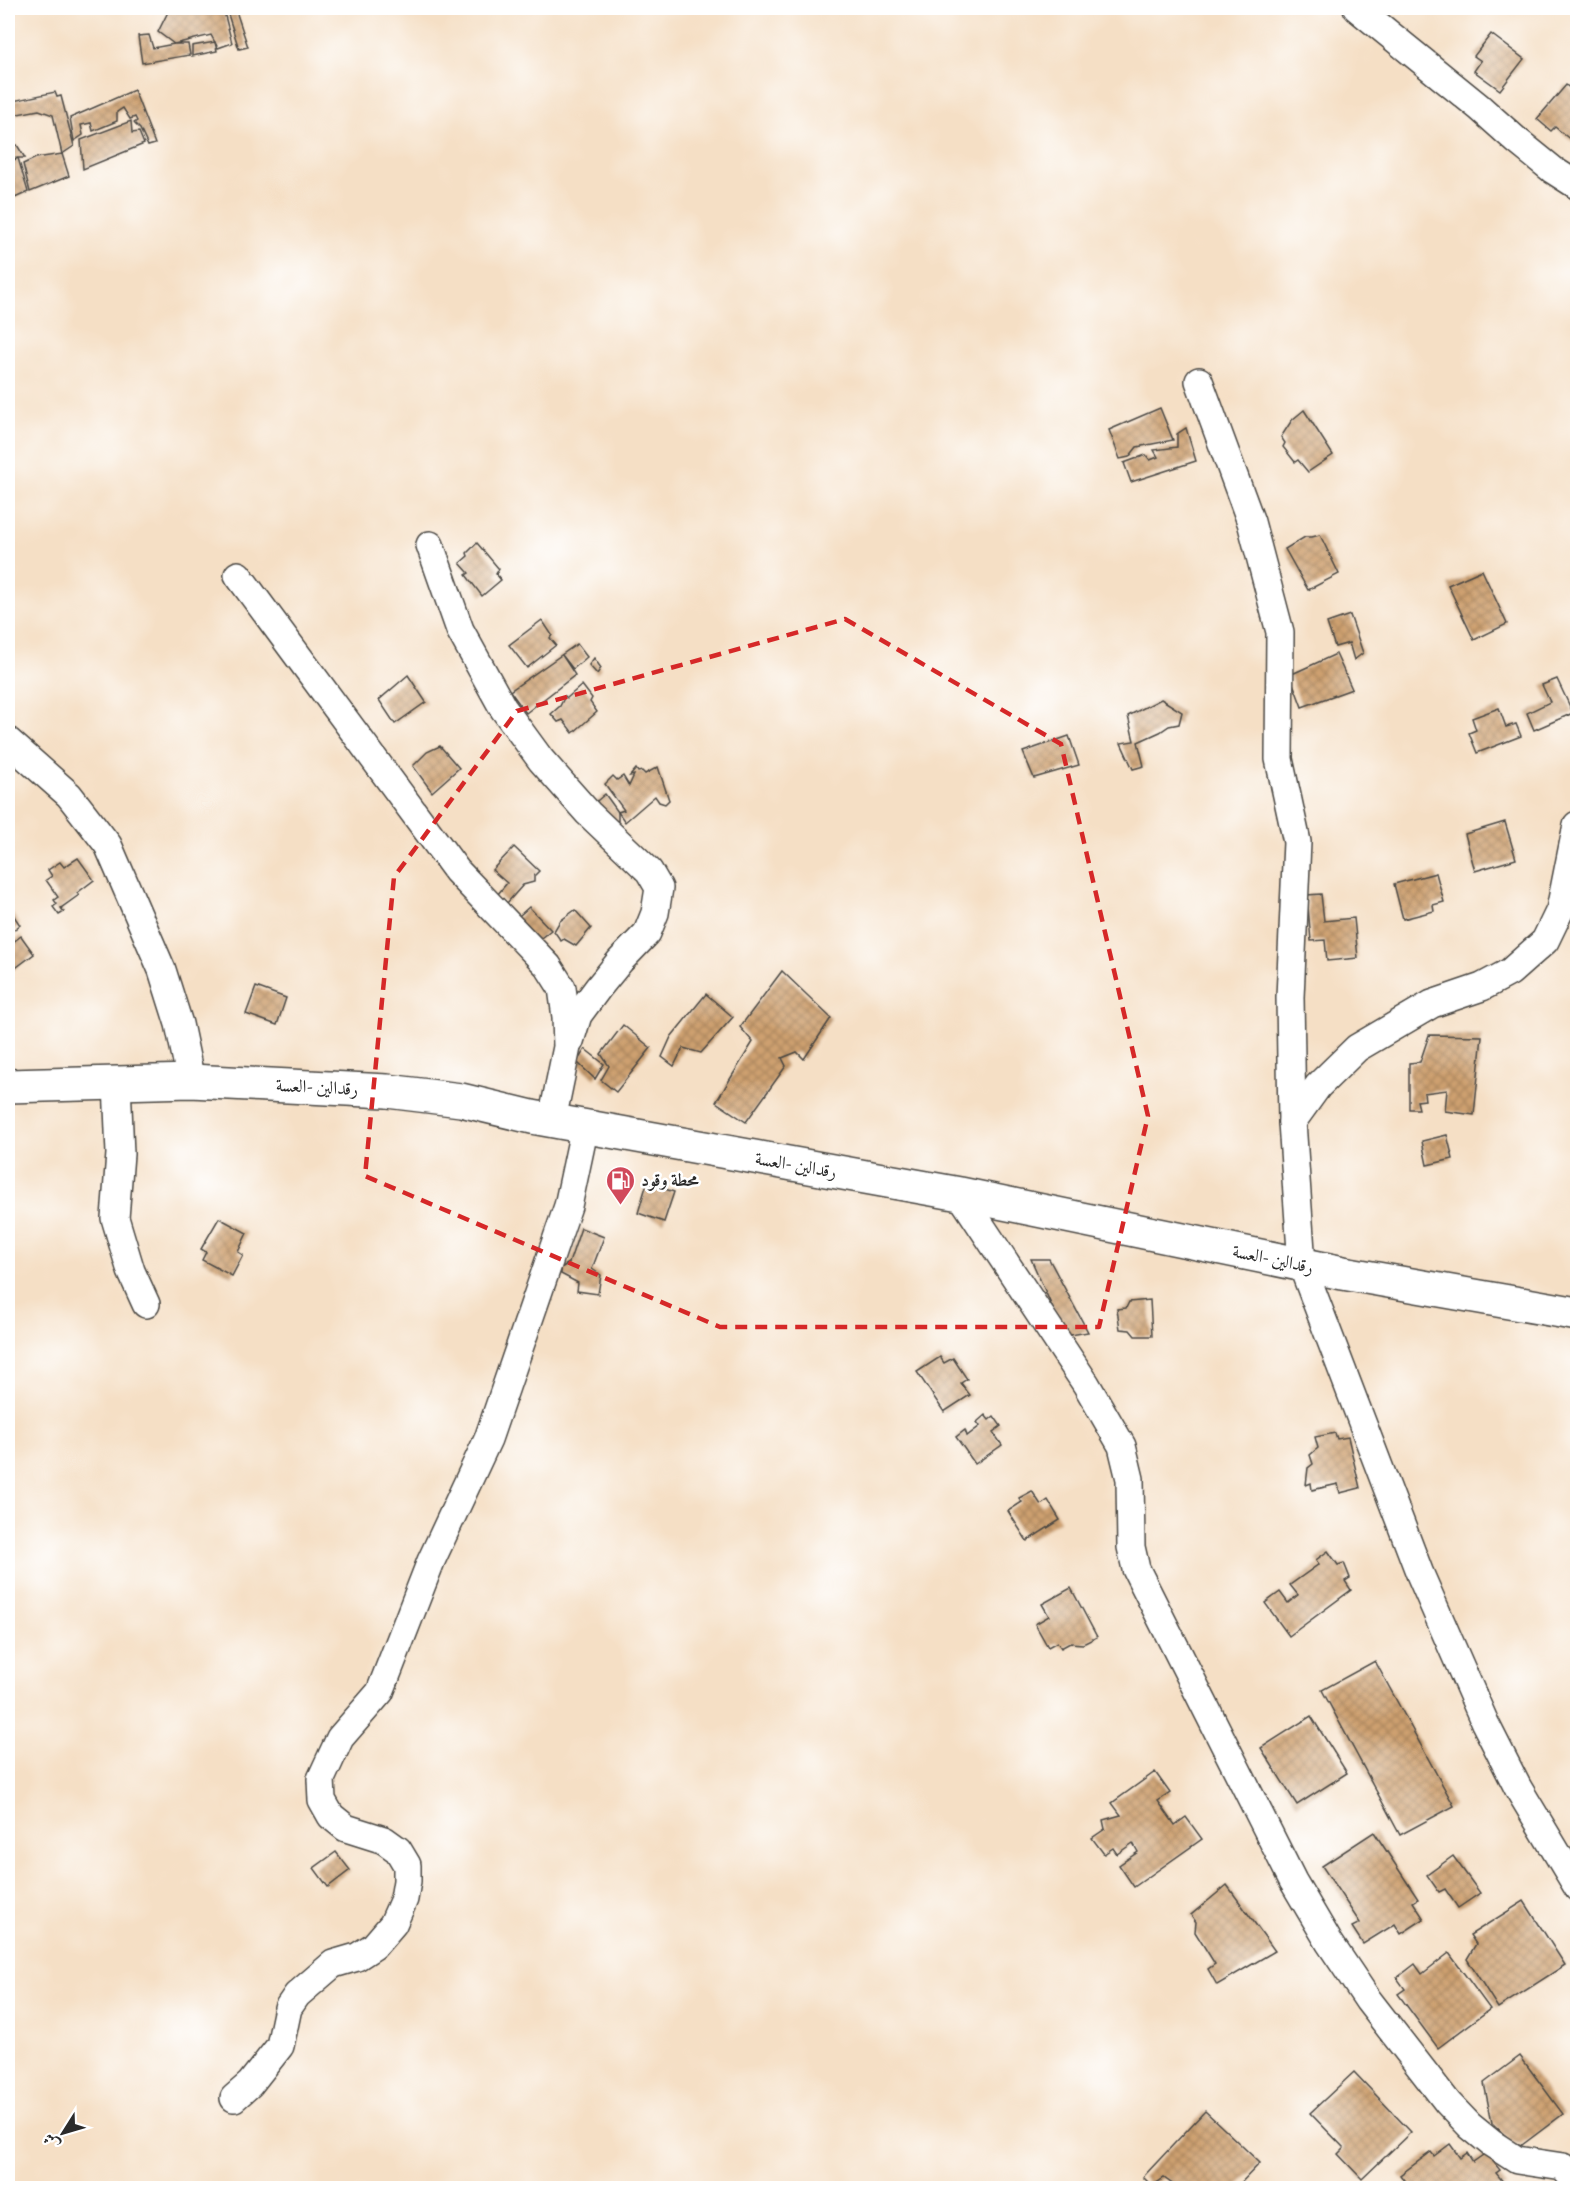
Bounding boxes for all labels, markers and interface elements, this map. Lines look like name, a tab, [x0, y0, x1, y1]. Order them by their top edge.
street label: رقدالين -العسة	[275, 1073, 359, 1101]
street label: رقدالين -العسة	[753, 1146, 839, 1184]
fuel station icon: محطة وقود	[604, 1164, 636, 1206]
place label: محطة وقود	[641, 1168, 700, 1192]
street label: رقدالين -العسة	[1230, 1239, 1316, 1279]
north arrow	[33, 2103, 93, 2163]
text: ش	[38, 2128, 65, 2154]

